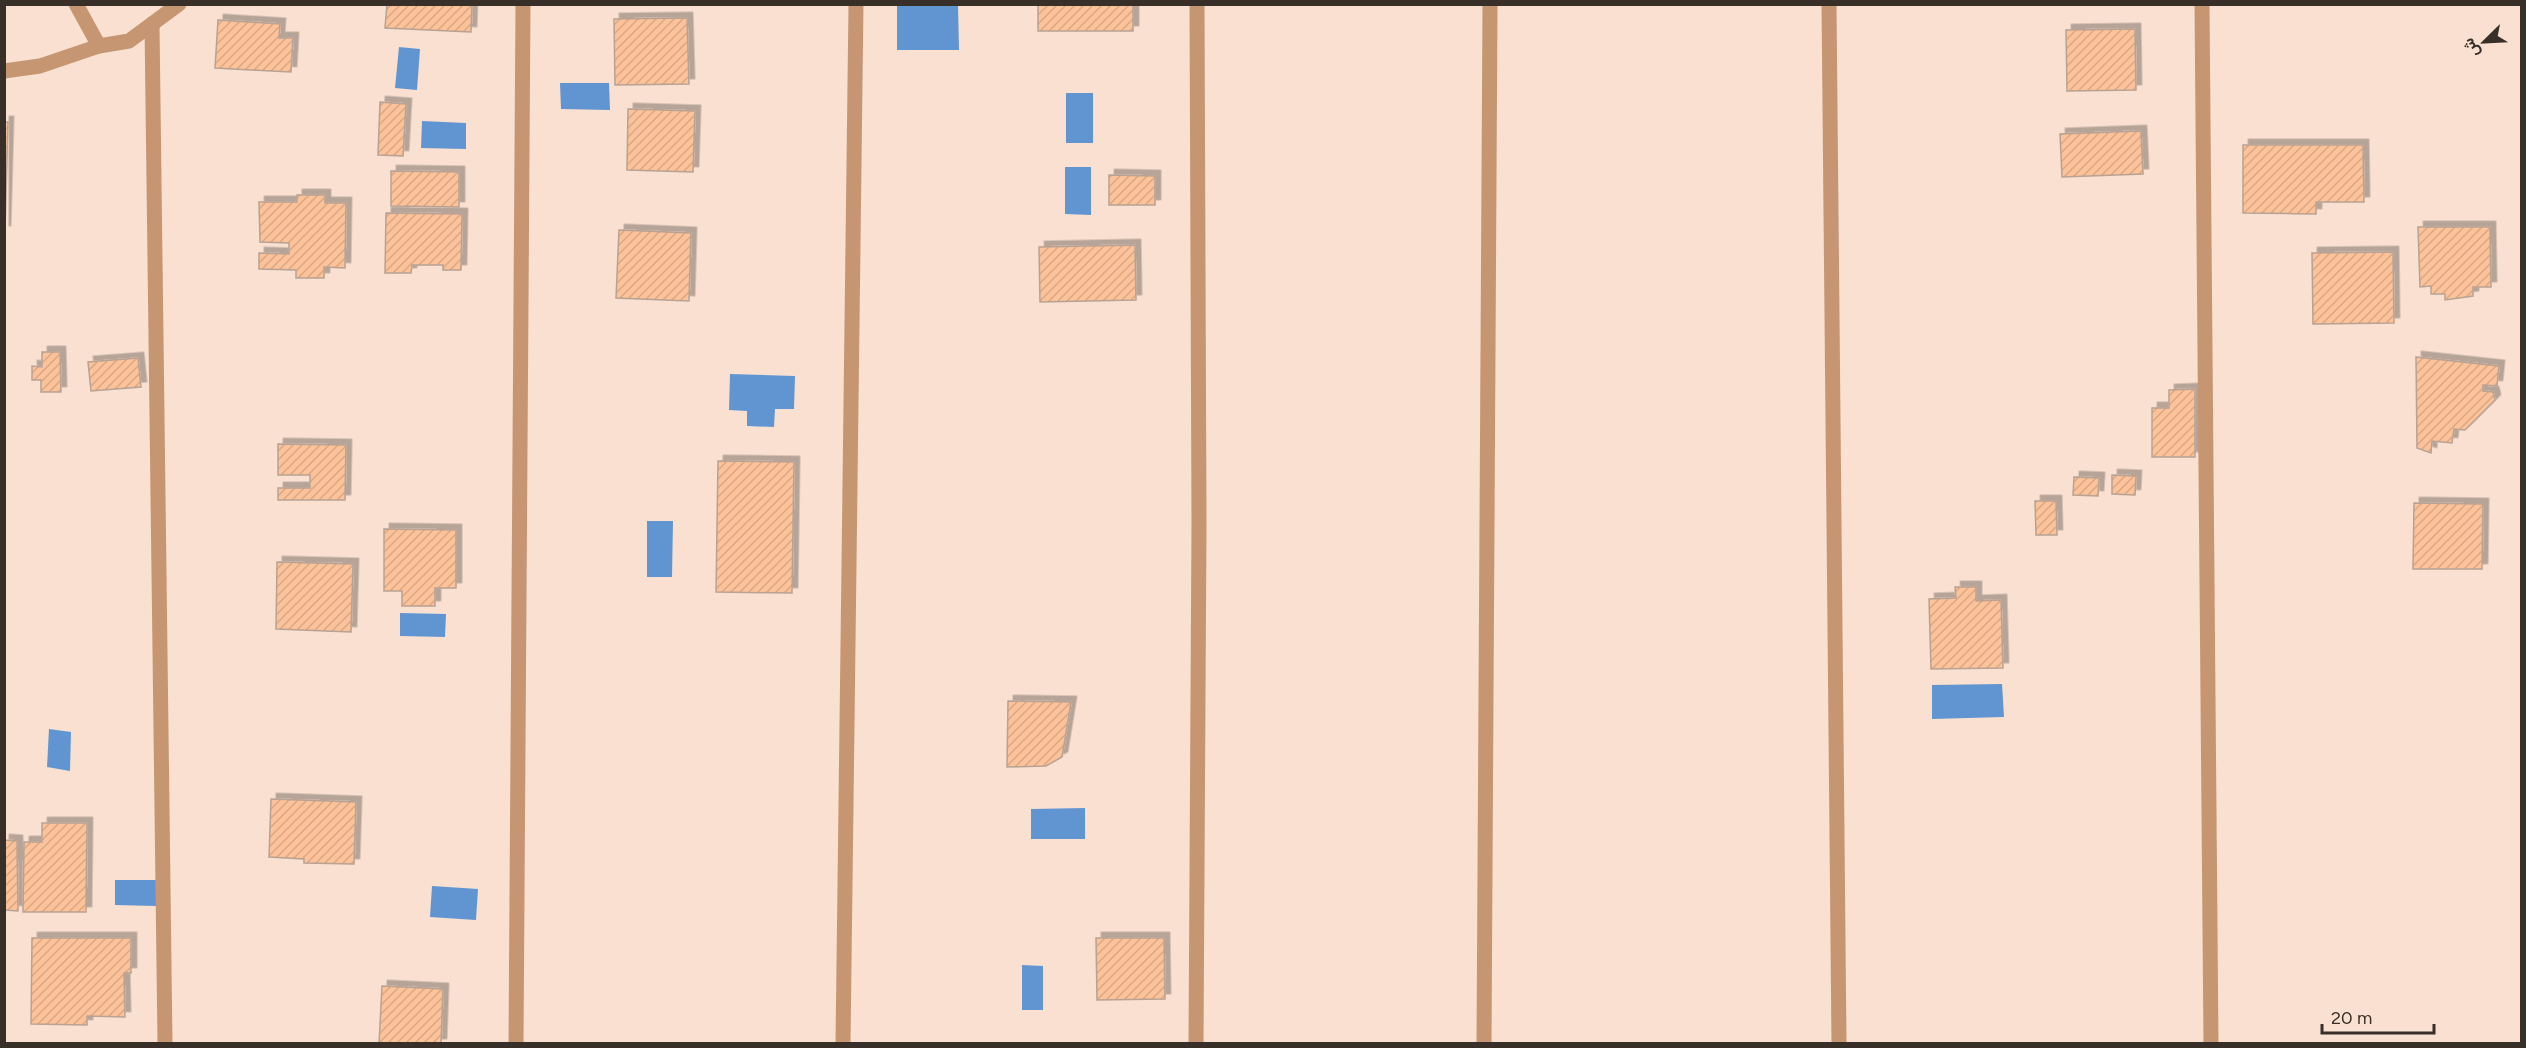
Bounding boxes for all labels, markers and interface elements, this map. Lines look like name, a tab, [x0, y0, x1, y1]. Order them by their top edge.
north arrow	[2454, 12, 2514, 72]
text: ش	[2458, 35, 2483, 61]
scale bar	[2322, 997, 2434, 1035]
text: 20 m	[2331, 1007, 2372, 1029]

